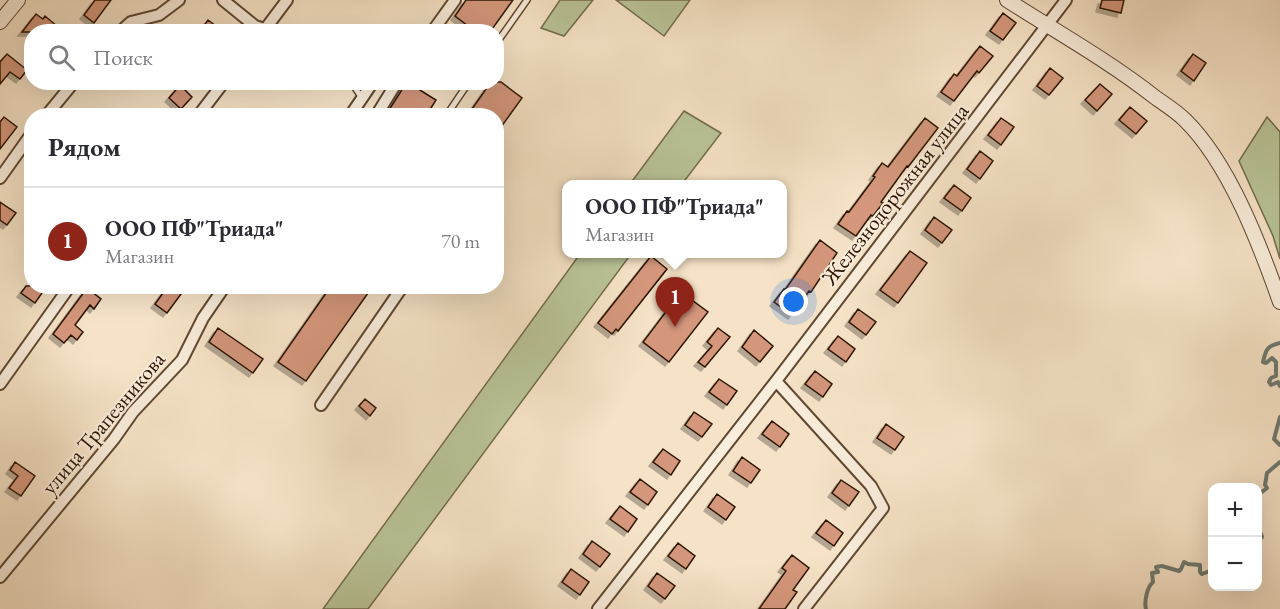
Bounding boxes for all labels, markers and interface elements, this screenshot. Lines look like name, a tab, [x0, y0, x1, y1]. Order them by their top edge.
search box	[24, 24, 504, 90]
icon: search	[45, 41, 78, 74]
text: Поиск	[93, 43, 153, 72]
street label: Железнодорожная улица	[814, 97, 975, 292]
text: Рядом	[48, 130, 121, 164]
popup	[562, 180, 787, 258]
text: ООО ПФ"Триада"	[585, 192, 764, 221]
text: ООО ПФ"Триада"	[105, 214, 284, 243]
text: Магазин	[585, 221, 654, 247]
text: 1	[62, 228, 73, 254]
text: 70 m	[441, 228, 480, 254]
text: Магазин	[105, 243, 174, 269]
pin: 1	[656, 278, 694, 327]
your location	[779, 287, 808, 316]
street label: улица Трапезникова	[35, 345, 172, 501]
map controls	[1208, 483, 1262, 591]
button: +	[1208, 483, 1262, 537]
button: −	[1208, 537, 1262, 591]

